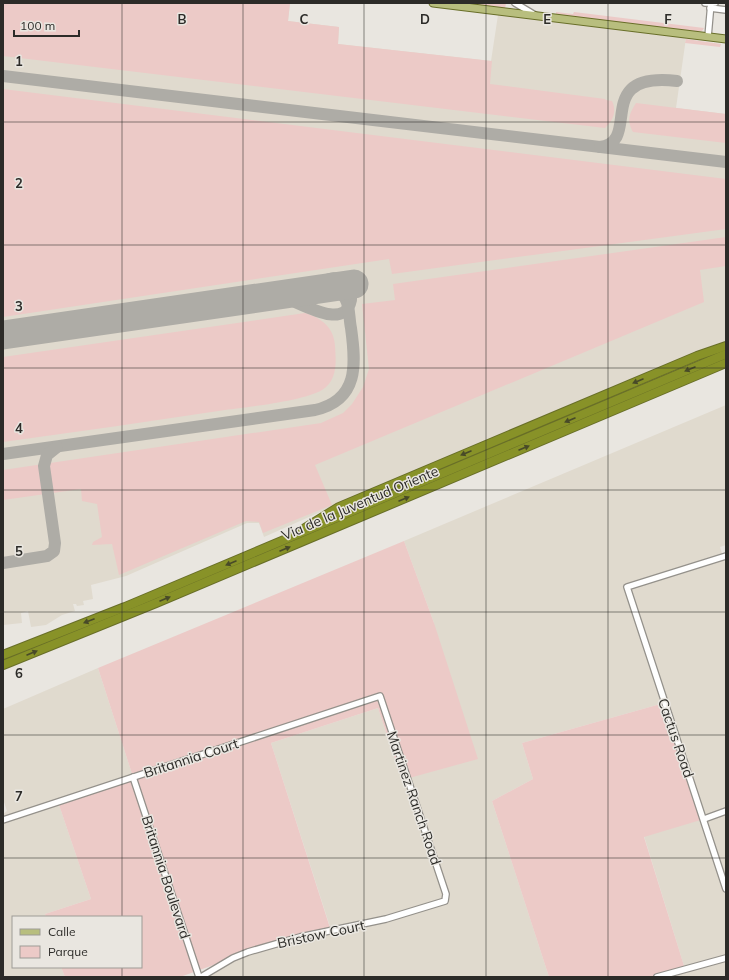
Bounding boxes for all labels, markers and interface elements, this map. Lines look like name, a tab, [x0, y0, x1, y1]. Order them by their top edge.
text: B	[178, 11, 187, 27]
text: C	[300, 11, 309, 27]
text: D	[420, 11, 430, 27]
text: E	[543, 11, 551, 27]
text: F	[664, 11, 672, 27]
scale bar	[14, 12, 79, 38]
text: 100 m	[20, 18, 55, 33]
text: 1	[15, 53, 23, 69]
text: 2	[15, 175, 23, 191]
text: 3	[15, 298, 23, 314]
one-way arrow	[684, 367, 696, 373]
one-way arrow	[631, 378, 643, 384]
one-way arrow	[565, 417, 576, 423]
text: 4	[15, 420, 23, 436]
one-way arrow	[519, 445, 530, 451]
one-way arrow	[461, 450, 472, 456]
street label: Via de la Juventud Oriente	[279, 462, 441, 544]
one-way arrow	[399, 496, 410, 502]
text: 5	[15, 543, 23, 559]
one-way arrow	[279, 546, 290, 552]
one-way arrow	[226, 560, 237, 566]
one-way arrow	[159, 596, 171, 602]
one-way arrow	[82, 619, 94, 625]
one-way arrow	[26, 650, 37, 656]
text: 6	[15, 665, 23, 681]
street label: Cactus Road	[654, 696, 698, 780]
street label: Martinez Ranch Road	[383, 729, 445, 867]
street label: Britannia Court	[141, 734, 241, 782]
text: 7	[15, 788, 23, 804]
street label: Britannia Boulevard	[138, 813, 194, 941]
legend	[12, 916, 142, 968]
street label: Bristow Court	[276, 916, 366, 952]
text: Calle	[48, 924, 75, 939]
text: Parque	[48, 944, 88, 959]

